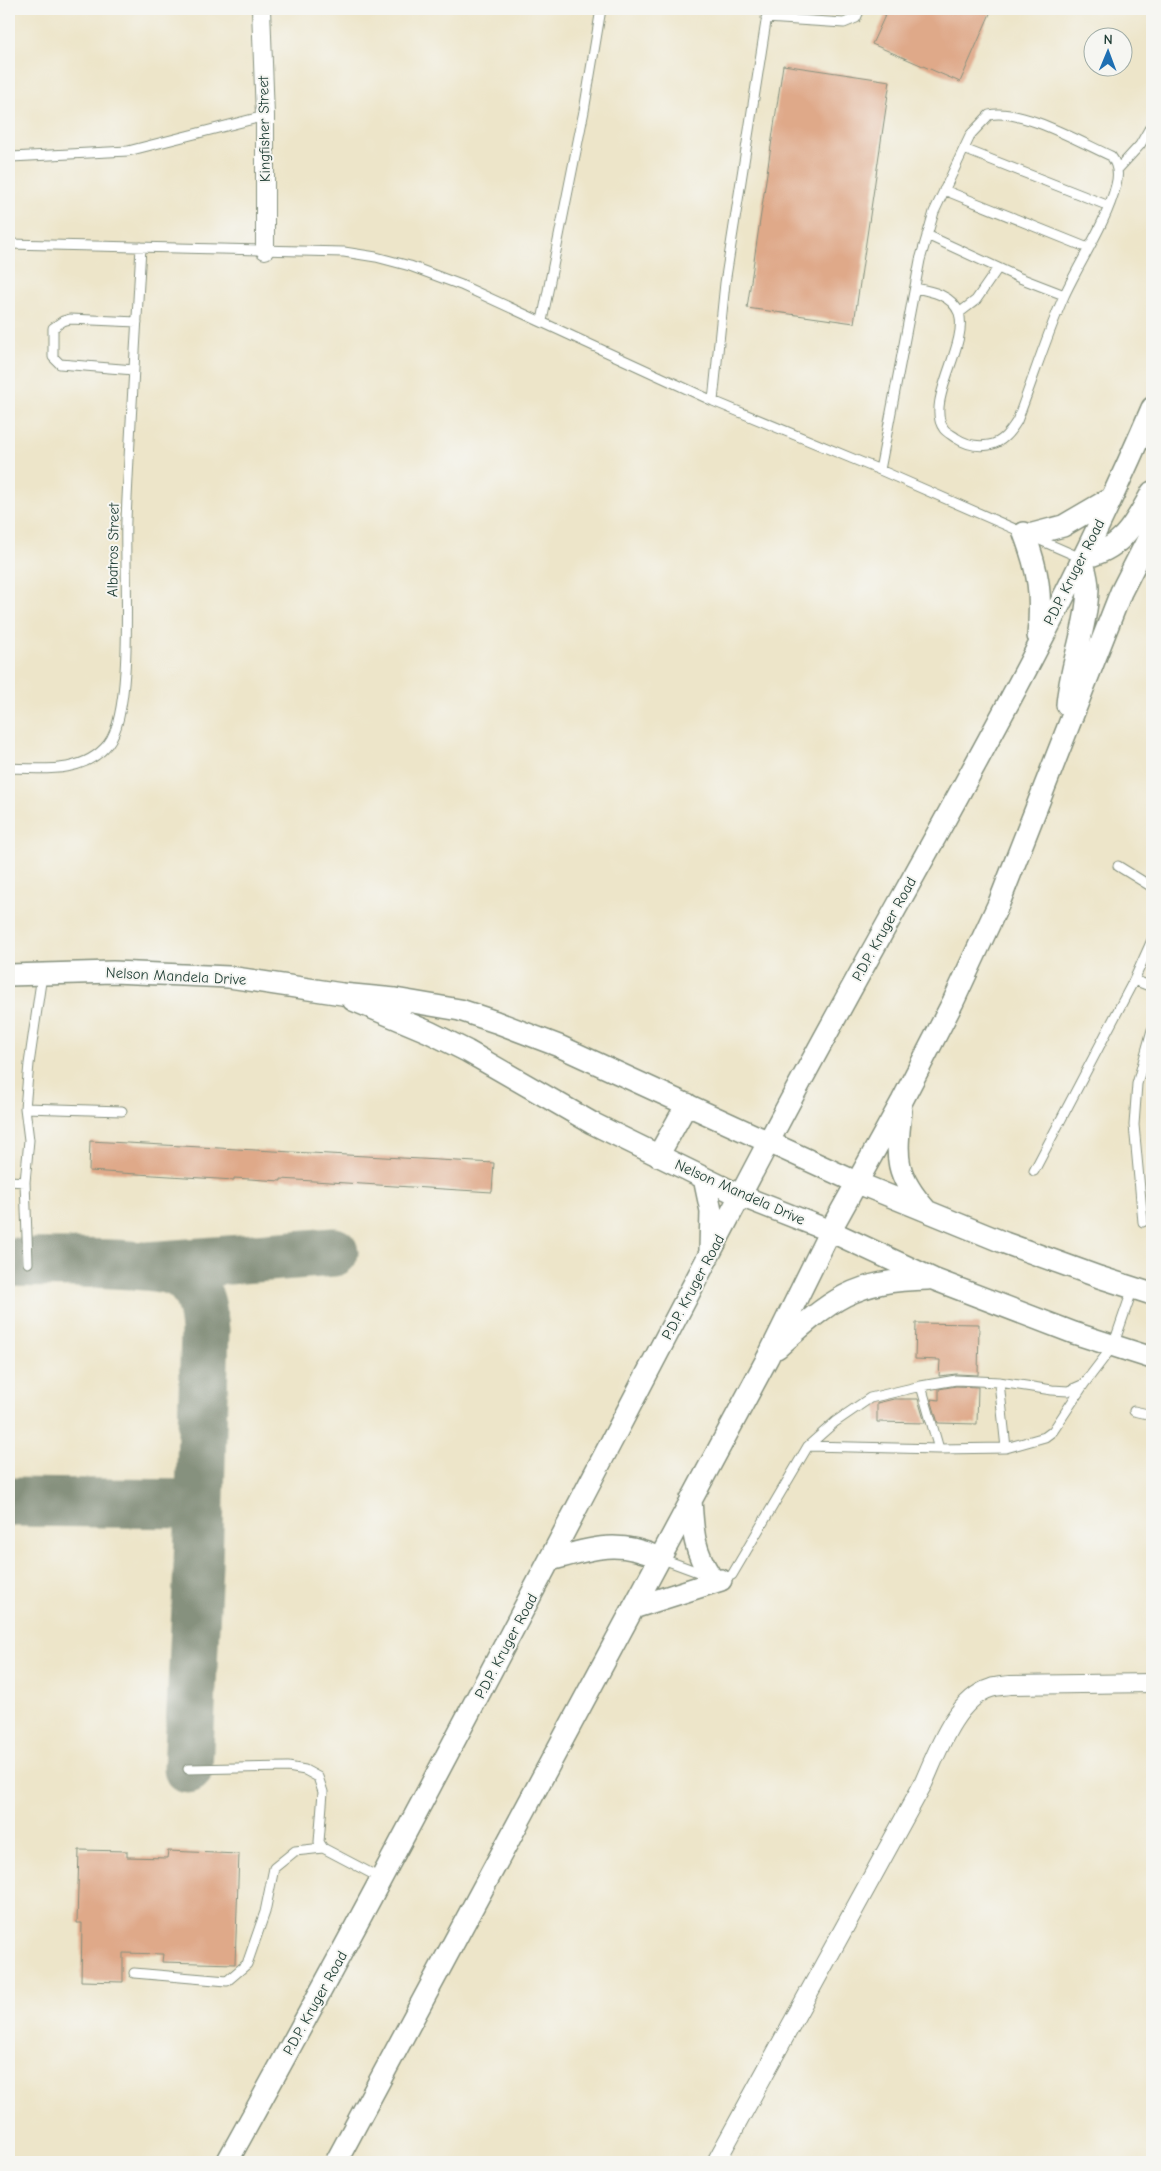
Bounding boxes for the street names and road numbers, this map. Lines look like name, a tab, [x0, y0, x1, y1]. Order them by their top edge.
street label: Kingfisher Street	[254, 75, 274, 182]
street label: Albatros Street	[103, 502, 123, 597]
street label: P.D.P. Kruger Road	[1040, 516, 1108, 628]
street label: P.D.P. Kruger Road	[848, 874, 920, 984]
street label: Nelson Mandela Drive	[105, 963, 247, 989]
street label: Nelson Mandela Drive	[672, 1155, 808, 1229]
street label: P.D.P. Kruger Road	[658, 1231, 728, 1343]
street label: P.D.P. Kruger Road	[471, 1590, 541, 1702]
street label: P.D.P. Kruger Road	[279, 1948, 351, 2058]

